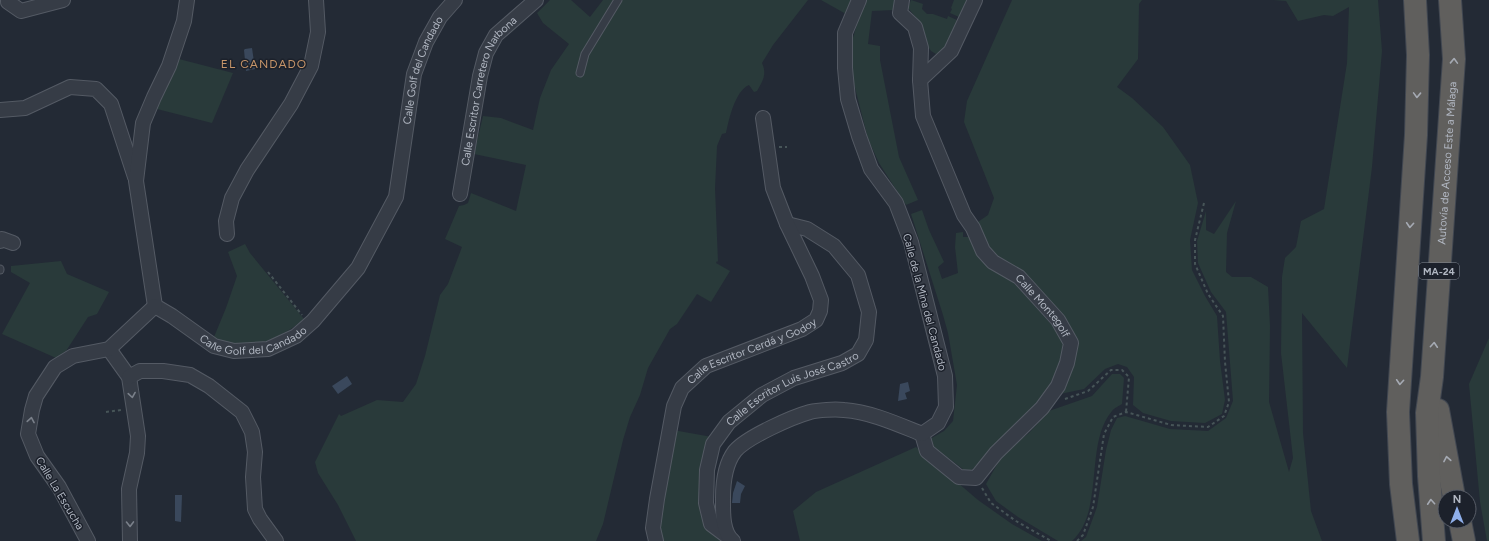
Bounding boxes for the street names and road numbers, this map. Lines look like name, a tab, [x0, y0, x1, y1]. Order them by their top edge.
street label: Calle Golf del Candado	[401, 14, 446, 125]
street label: Calle Escritor Carretero Narbona	[459, 14, 520, 167]
street label: Autovía de Acceso Este a Málaga	[1435, 81, 1459, 245]
street label: Calle de la Mina del Candado	[900, 232, 949, 372]
road number: MA-24	[1419, 263, 1459, 279]
street label: Calle Montegolf	[1013, 272, 1073, 340]
street label: Calle Escritor Cerdá y Godoy	[685, 315, 819, 387]
street label: Calle Golf del Candado	[197, 324, 309, 358]
street label: Calle Escritor Luis José Castro	[724, 349, 861, 429]
street label: Calle La Escucha	[33, 455, 86, 532]

